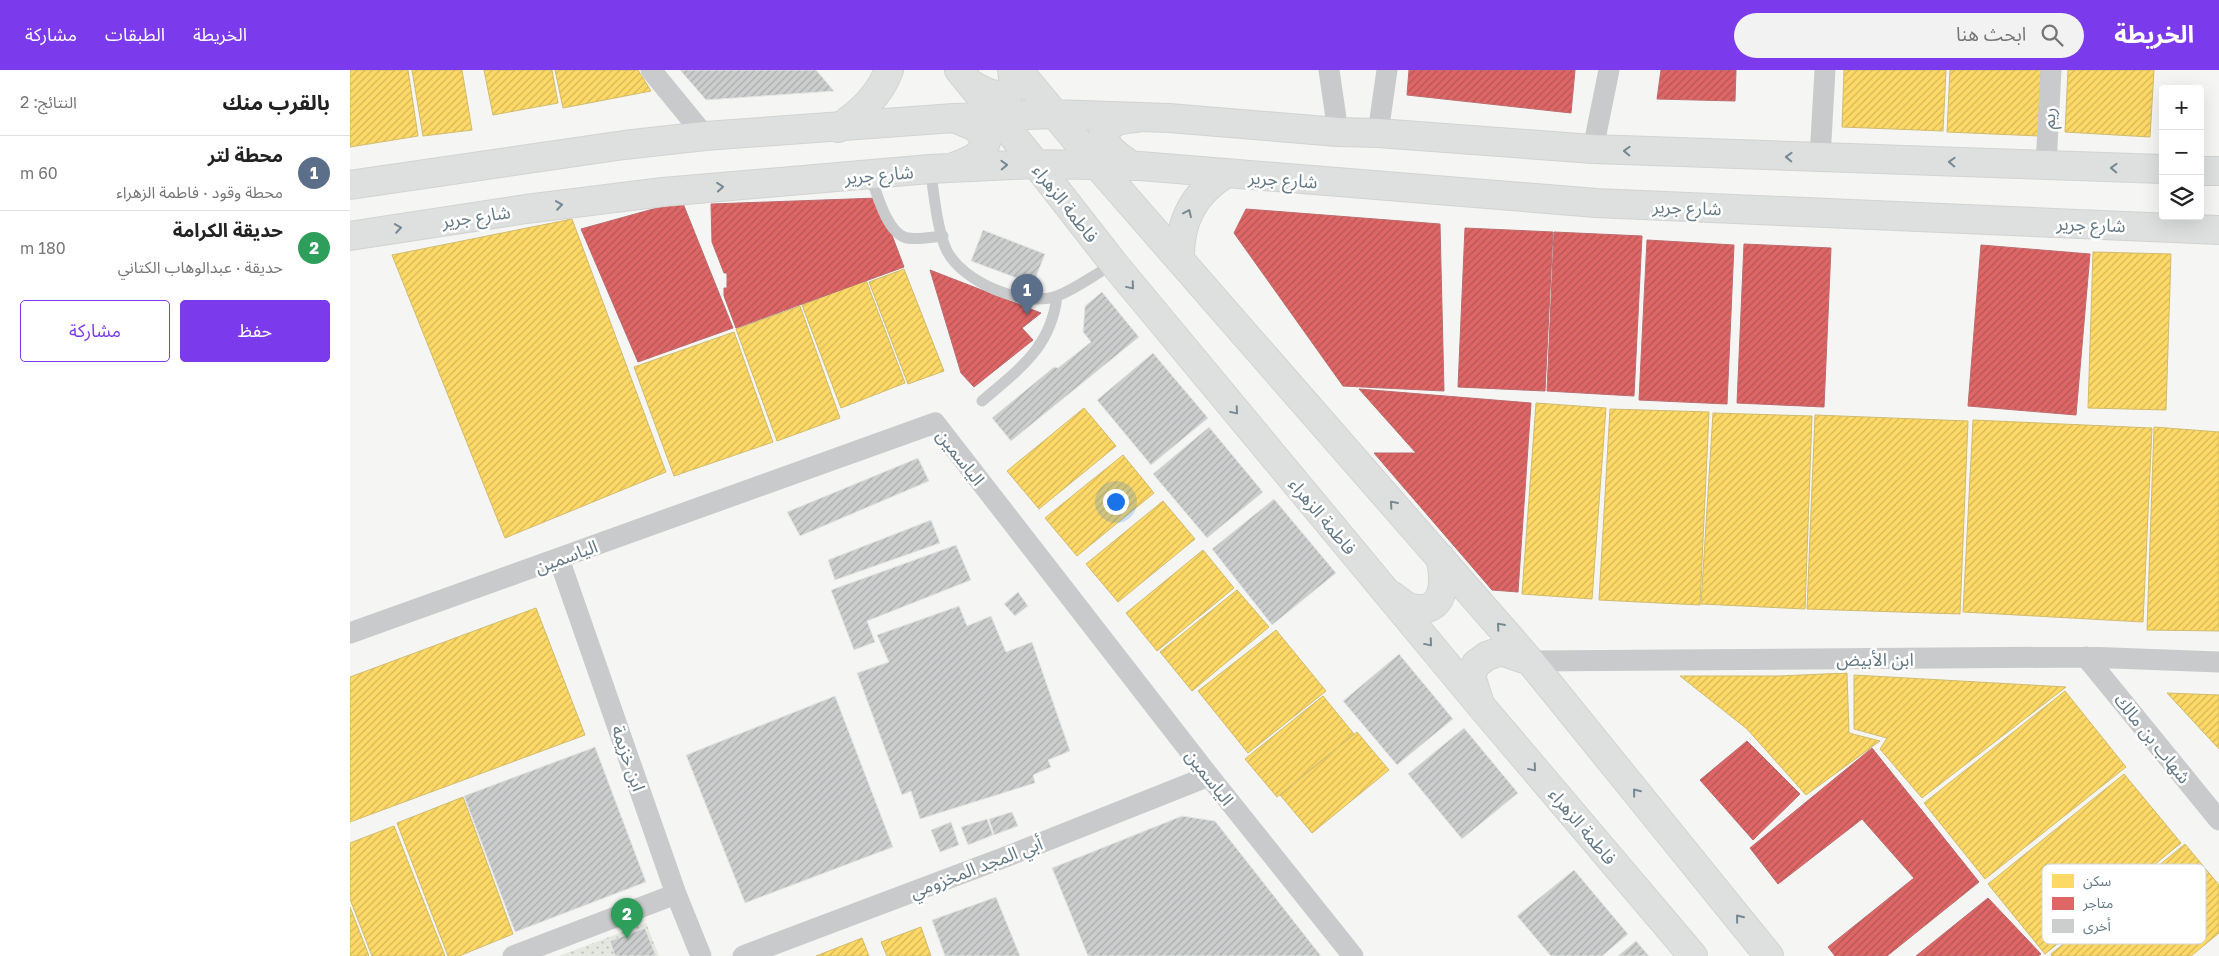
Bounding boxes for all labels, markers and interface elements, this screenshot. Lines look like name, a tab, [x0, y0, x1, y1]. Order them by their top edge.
search box	[1734, 13, 2084, 58]
text: الخريطة	[2114, 19, 2194, 48]
icon: search	[2038, 21, 2066, 49]
text: ابحث هنا	[1956, 22, 2026, 45]
text: مشاركة	[25, 23, 77, 45]
text: الطبقات	[105, 23, 165, 45]
text: الخريطة	[193, 23, 247, 45]
map controls	[2159, 85, 2204, 220]
button: +	[2159, 85, 2204, 130]
text: بالقرب منك	[222, 89, 330, 115]
text: النتائج: 2	[20, 92, 77, 112]
street label: ريم	[2036, 107, 2063, 130]
button: −	[2159, 130, 2204, 175]
text: محطة لتر	[208, 143, 283, 166]
one-way arrow	[1623, 145, 1631, 156]
one-way arrow	[1785, 151, 1793, 162]
one-way arrow	[1947, 157, 1955, 168]
one-way arrow	[1001, 159, 1009, 170]
street label: شارع جرير	[843, 160, 915, 192]
street label: فاطمة الزهراء	[1028, 160, 1103, 247]
one-way arrow	[2110, 162, 2118, 173]
text: 60 m	[20, 163, 58, 183]
text: 1	[310, 163, 318, 183]
street label: شارع جرير	[1246, 166, 1318, 196]
button: layers	[2159, 175, 2204, 220]
text: محطة وقود · فاطمة الزهراء	[116, 182, 283, 202]
one-way arrow	[717, 182, 725, 193]
street label: شارع جرير	[1651, 195, 1722, 223]
street label: شارع جرير	[439, 200, 512, 236]
one-way arrow	[555, 200, 563, 211]
one-way arrow	[1182, 209, 1193, 218]
street label: شارع جرير	[2055, 212, 2126, 240]
text: حديقة الكرامة	[173, 218, 283, 241]
one-way arrow	[394, 223, 402, 234]
text: 180 m	[20, 238, 66, 258]
text: 2	[309, 238, 319, 258]
text: حديقة · عبدالوهاب الكتاني	[118, 257, 283, 277]
pin: 1	[1011, 274, 1043, 315]
one-way arrow	[1126, 280, 1134, 289]
button: مشاركة	[20, 300, 170, 362]
button: حفظ	[180, 300, 330, 362]
one-way arrow	[1230, 405, 1239, 414]
street label: الياسمين	[931, 425, 990, 490]
street label: فاطمة الزهراء	[1284, 473, 1361, 559]
your location	[1103, 489, 1129, 515]
one-way arrow	[1390, 500, 1399, 509]
street label: الياسمين	[532, 534, 601, 578]
one-way arrow	[1497, 623, 1505, 632]
one-way arrow	[1423, 638, 1432, 647]
street label: ابن الأبيض	[1836, 648, 1914, 671]
street label: شهاب بن مالك	[2109, 689, 2196, 788]
street label: ابن خزيمة	[607, 722, 651, 794]
street label: الياسمين	[1180, 745, 1239, 810]
one-way arrow	[1528, 762, 1537, 771]
street label: فاطمة الزهراء	[1544, 783, 1621, 869]
one-way arrow	[1634, 789, 1642, 798]
street label: أبي المجد المخزومي	[907, 832, 1047, 905]
legend	[2042, 864, 2206, 944]
text: سكن	[2083, 872, 2111, 890]
text: متاجر	[2082, 894, 2113, 912]
pin: 2	[611, 898, 643, 939]
one-way arrow	[1736, 915, 1744, 924]
text: أخرى	[2083, 917, 2111, 935]

